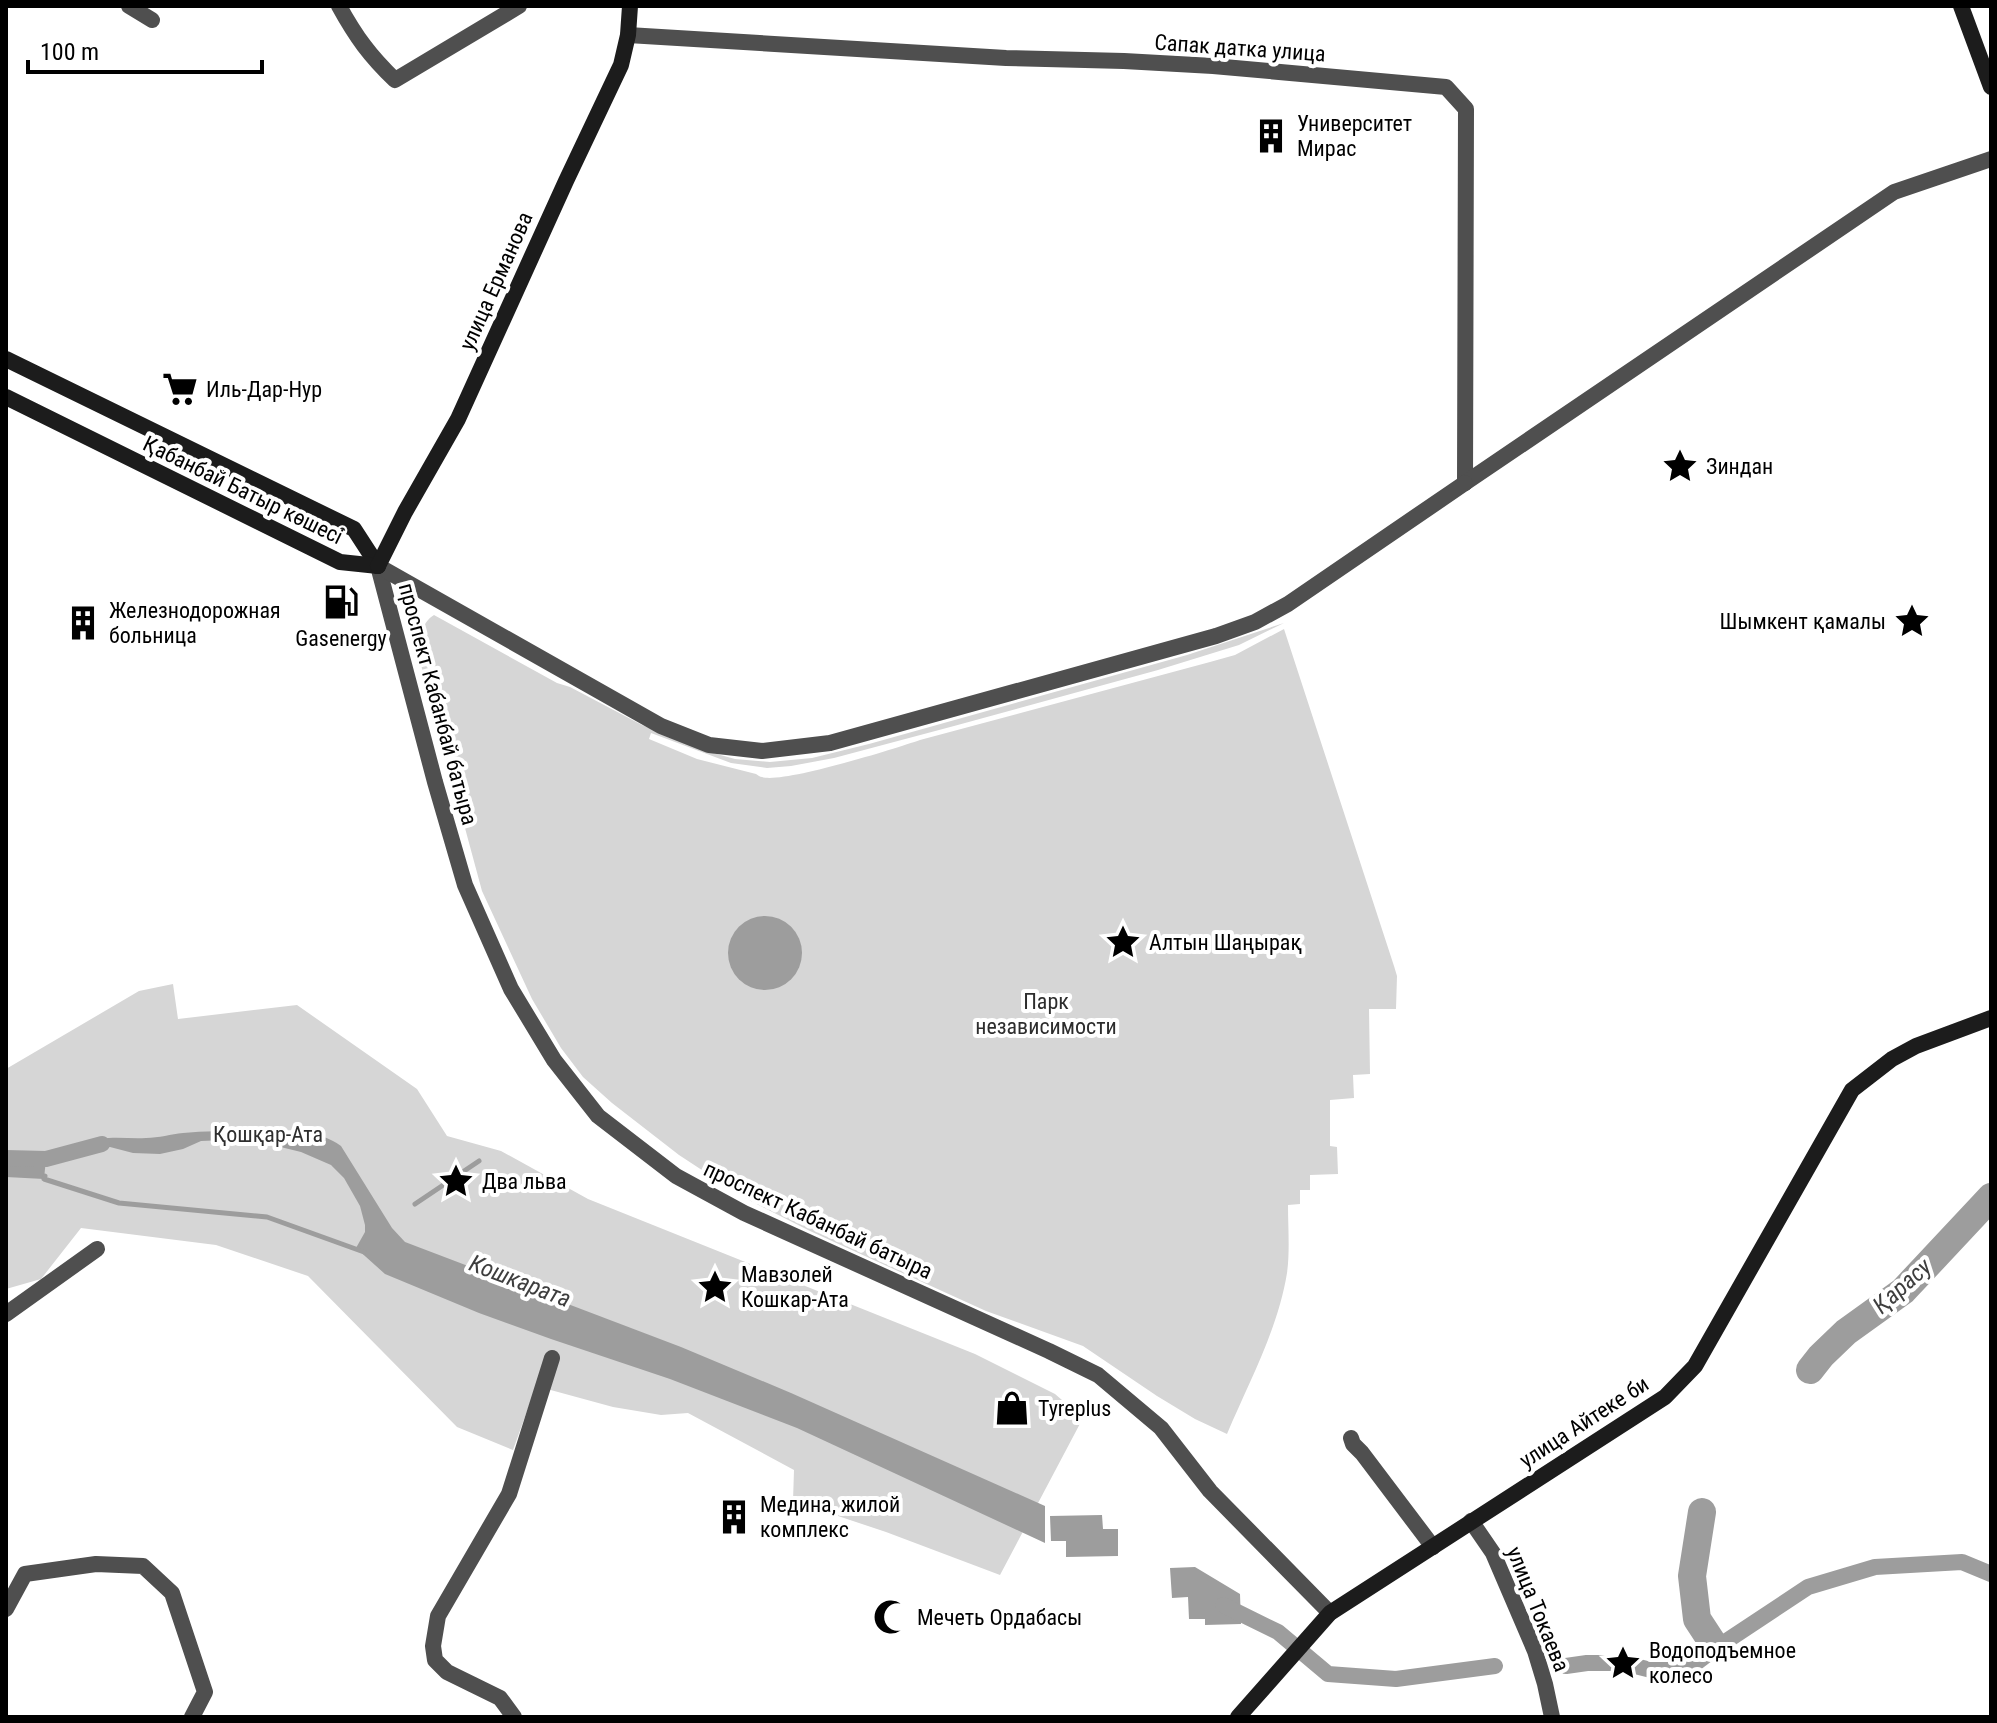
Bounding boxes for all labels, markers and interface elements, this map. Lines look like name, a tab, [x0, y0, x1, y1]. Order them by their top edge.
scale bar	[28, 24, 262, 74]
street label: Сапак датка улица	[1154, 30, 1326, 66]
text: 100 m	[40, 38, 99, 66]
place label: Университет Мирас	[1297, 111, 1412, 161]
building icon: Университет Мирас	[1252, 117, 1290, 155]
street label: улица Ерманова	[454, 208, 538, 354]
supermarket icon: Иль-Дар-Нур	[161, 370, 199, 408]
place label: Иль-Дар-Нур	[206, 377, 322, 402]
street label: Қабанбай Батыр көшесі	[139, 431, 347, 549]
place icon: Зиндан	[1661, 447, 1699, 485]
place label: Зиндан	[1706, 454, 1773, 479]
street label: проспект Кабанбай батыра	[394, 580, 482, 828]
fuel station icon: Gasenergy	[322, 583, 360, 621]
place label: Железнодорожная больница	[109, 598, 281, 648]
place icon: Шымкент қамалы	[1893, 602, 1931, 640]
building icon: Железнодорожная больница	[64, 604, 102, 642]
place label: Шымкент қамалы	[1720, 609, 1886, 634]
place label: Gasenergy	[295, 626, 387, 651]
place icon: Алтын Шаңырақ	[1104, 923, 1142, 961]
place label: Алтын Шаңырақ	[1149, 930, 1302, 955]
park label: Парк независимости	[975, 989, 1117, 1039]
park label: Қошқар-Ата	[213, 1122, 323, 1147]
street label: проспект Кабанбай батыра	[700, 1156, 936, 1284]
place icon: Два льва	[437, 1162, 475, 1200]
place label: Два льва	[482, 1169, 567, 1194]
water label: Кошкарата	[465, 1249, 575, 1313]
water label: Қарасу	[1867, 1252, 1938, 1319]
place label: Мавзолей Кошкар-Ата	[741, 1262, 849, 1312]
place icon: Мавзолей Кошкар-Ата	[696, 1268, 734, 1306]
street label: улица Айтеке би	[1515, 1371, 1653, 1473]
shop icon: Tyreplus	[993, 1389, 1031, 1427]
place label: Tyreplus	[1038, 1396, 1111, 1421]
place label: Медина, жилой комплекс	[760, 1492, 900, 1542]
building icon: Медина, жилой комплекс	[715, 1498, 753, 1536]
street label: улица Токаева	[1502, 1543, 1574, 1675]
mosque icon: Мечеть Ордабасы	[872, 1598, 910, 1636]
place label: Мечеть Ордабасы	[917, 1605, 1082, 1630]
place label: Водоподъемное колесо	[1649, 1638, 1796, 1688]
place icon: Водоподъемное колесо	[1604, 1644, 1642, 1682]

